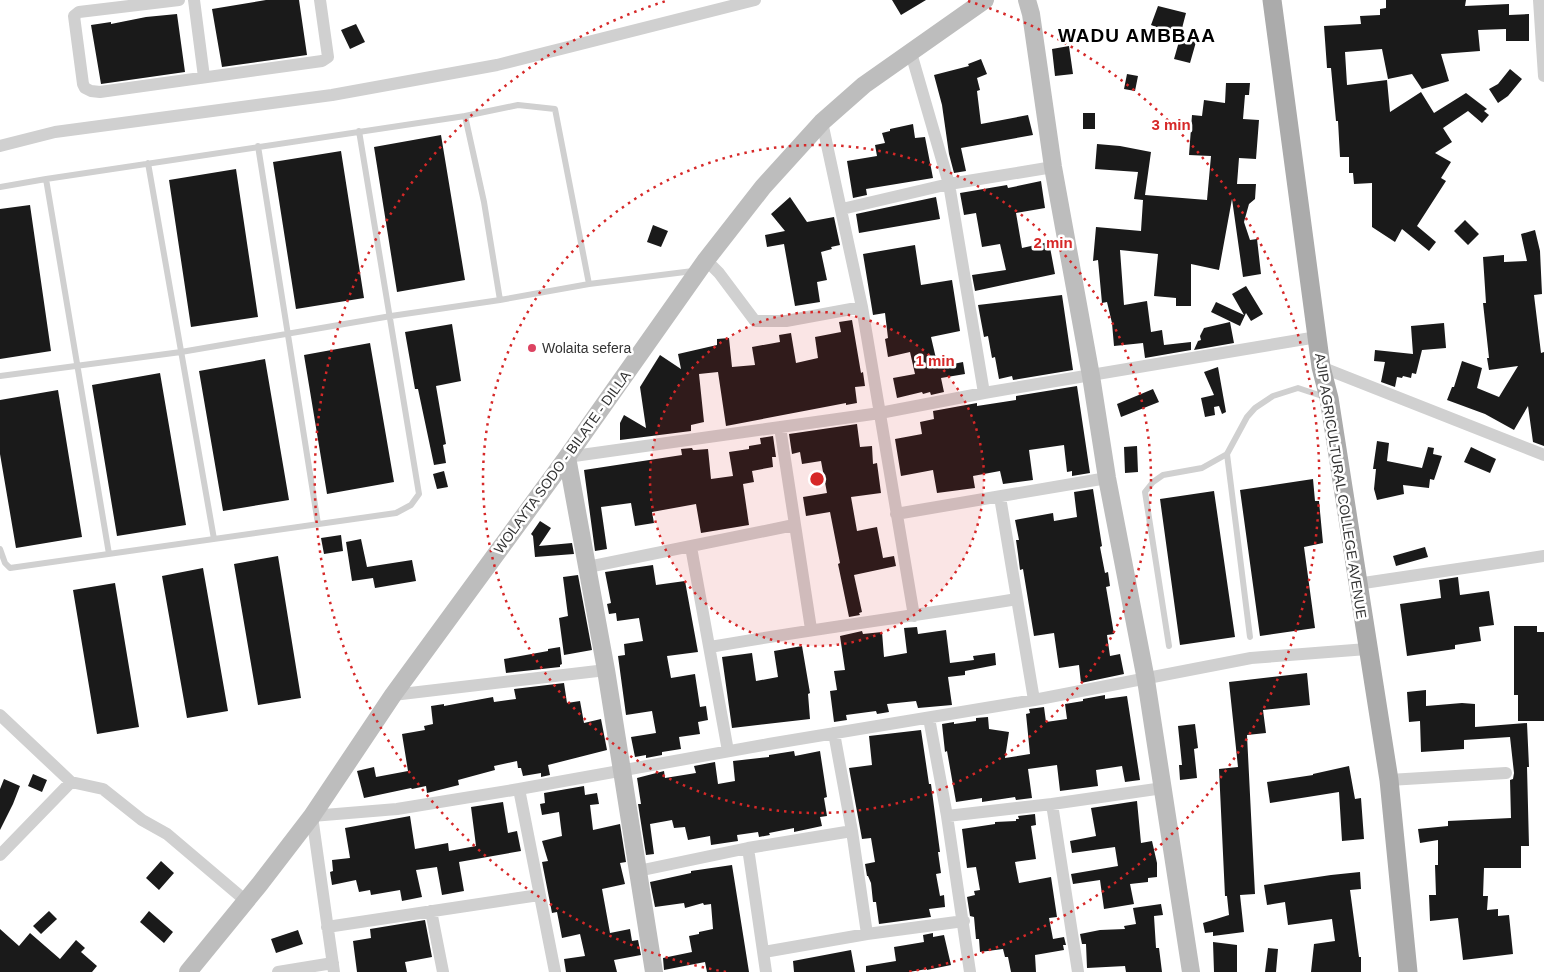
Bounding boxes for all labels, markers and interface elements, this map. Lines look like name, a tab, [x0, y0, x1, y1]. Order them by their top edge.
district label: WADU AMBBAA	[1058, 25, 1216, 46]
text: 3 min	[1151, 116, 1191, 133]
text: 2 min	[1033, 234, 1073, 251]
place label: Wolaita sefera	[542, 340, 631, 356]
marker: Wolaita sefera	[526, 342, 538, 354]
text: 1 min	[915, 352, 955, 369]
street label: AJIP AGRICULTURAL COLLEGE AVENUE	[1312, 352, 1370, 620]
street label: WOLAYTA SODO - BILATE - DILLA	[490, 367, 634, 556]
centre of rings	[808, 470, 826, 488]

